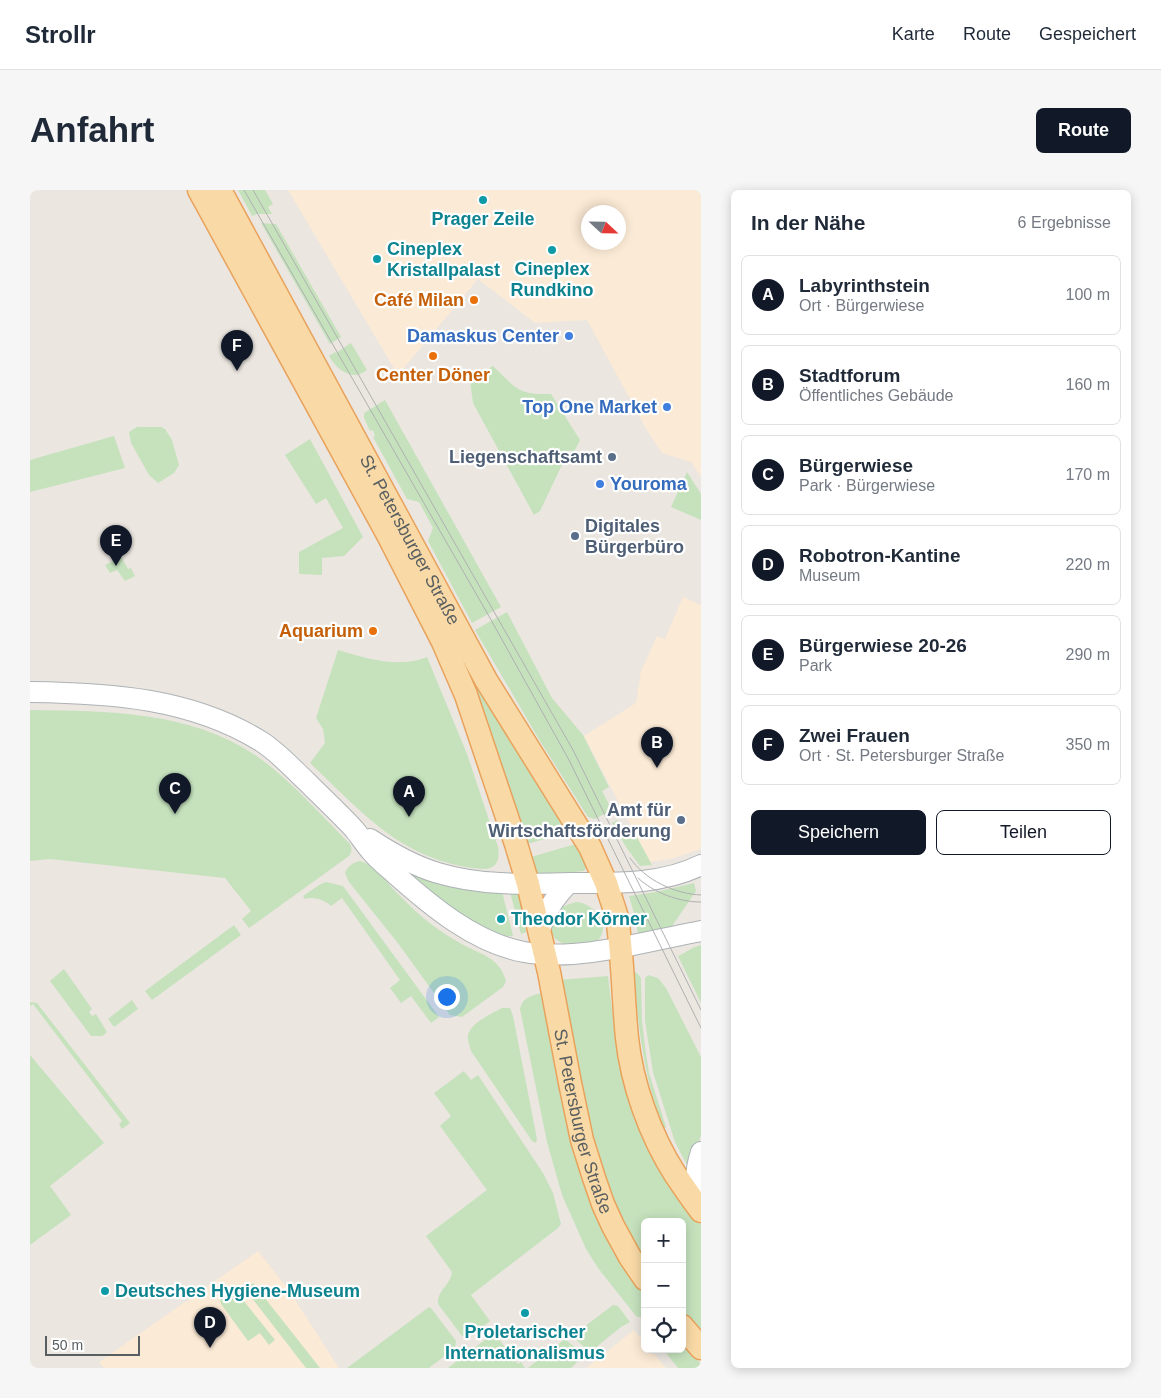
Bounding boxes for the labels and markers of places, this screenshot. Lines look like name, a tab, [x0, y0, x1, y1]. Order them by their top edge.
marker: Prager Zeile	[477, 194, 489, 206]
place label: Prager Zeile	[431, 209, 535, 229]
place label: Cineplex Kristallpalast	[387, 239, 500, 280]
marker: Cineplex Rundkino	[546, 244, 558, 256]
marker: Cineplex Kristallpalast	[371, 253, 383, 265]
place label: Cineplex Rundkino	[511, 259, 594, 300]
place label: Café Milan	[374, 290, 464, 310]
marker: Café Milan	[468, 294, 480, 306]
place label: Damaskus Center	[407, 326, 559, 346]
pin: F	[221, 330, 253, 371]
marker: Damaskus Center	[563, 330, 575, 342]
marker: Center Döner	[427, 350, 439, 362]
place label: Center Döner	[376, 365, 490, 385]
place label: Top One Market	[522, 397, 657, 417]
marker: Top One Market	[661, 401, 673, 413]
place label: Liegenschaftsamt	[449, 447, 602, 467]
marker: Liegenschaftsamt	[606, 451, 618, 463]
place label: Youroma	[610, 474, 688, 494]
marker: Youroma	[594, 478, 606, 490]
place label: Digitales Bürgerbüro	[585, 516, 684, 557]
pin: E	[100, 525, 132, 566]
marker: Digitales Bürgerbüro	[569, 530, 581, 542]
place label: Aquarium	[279, 621, 363, 641]
marker: Aquarium	[367, 625, 379, 637]
pin: B	[641, 727, 673, 768]
pin: C	[159, 773, 191, 814]
pin: A	[393, 776, 425, 817]
place label: Amt für Wirtschaftsförderung	[488, 800, 671, 841]
marker: Amt für Wirtschaftsförderung	[675, 814, 687, 826]
place label: Theodor Körner	[511, 909, 647, 929]
marker: Theodor Körner	[495, 913, 507, 925]
place label: Deutsches Hygiene-Museum	[115, 1281, 360, 1301]
marker: Deutsches Hygiene-Museum	[99, 1285, 111, 1297]
pin: D	[194, 1307, 226, 1348]
marker: Proletarischer Internationalismus	[519, 1307, 531, 1319]
place label: Proletarischer Internationalismus	[445, 1322, 605, 1363]

